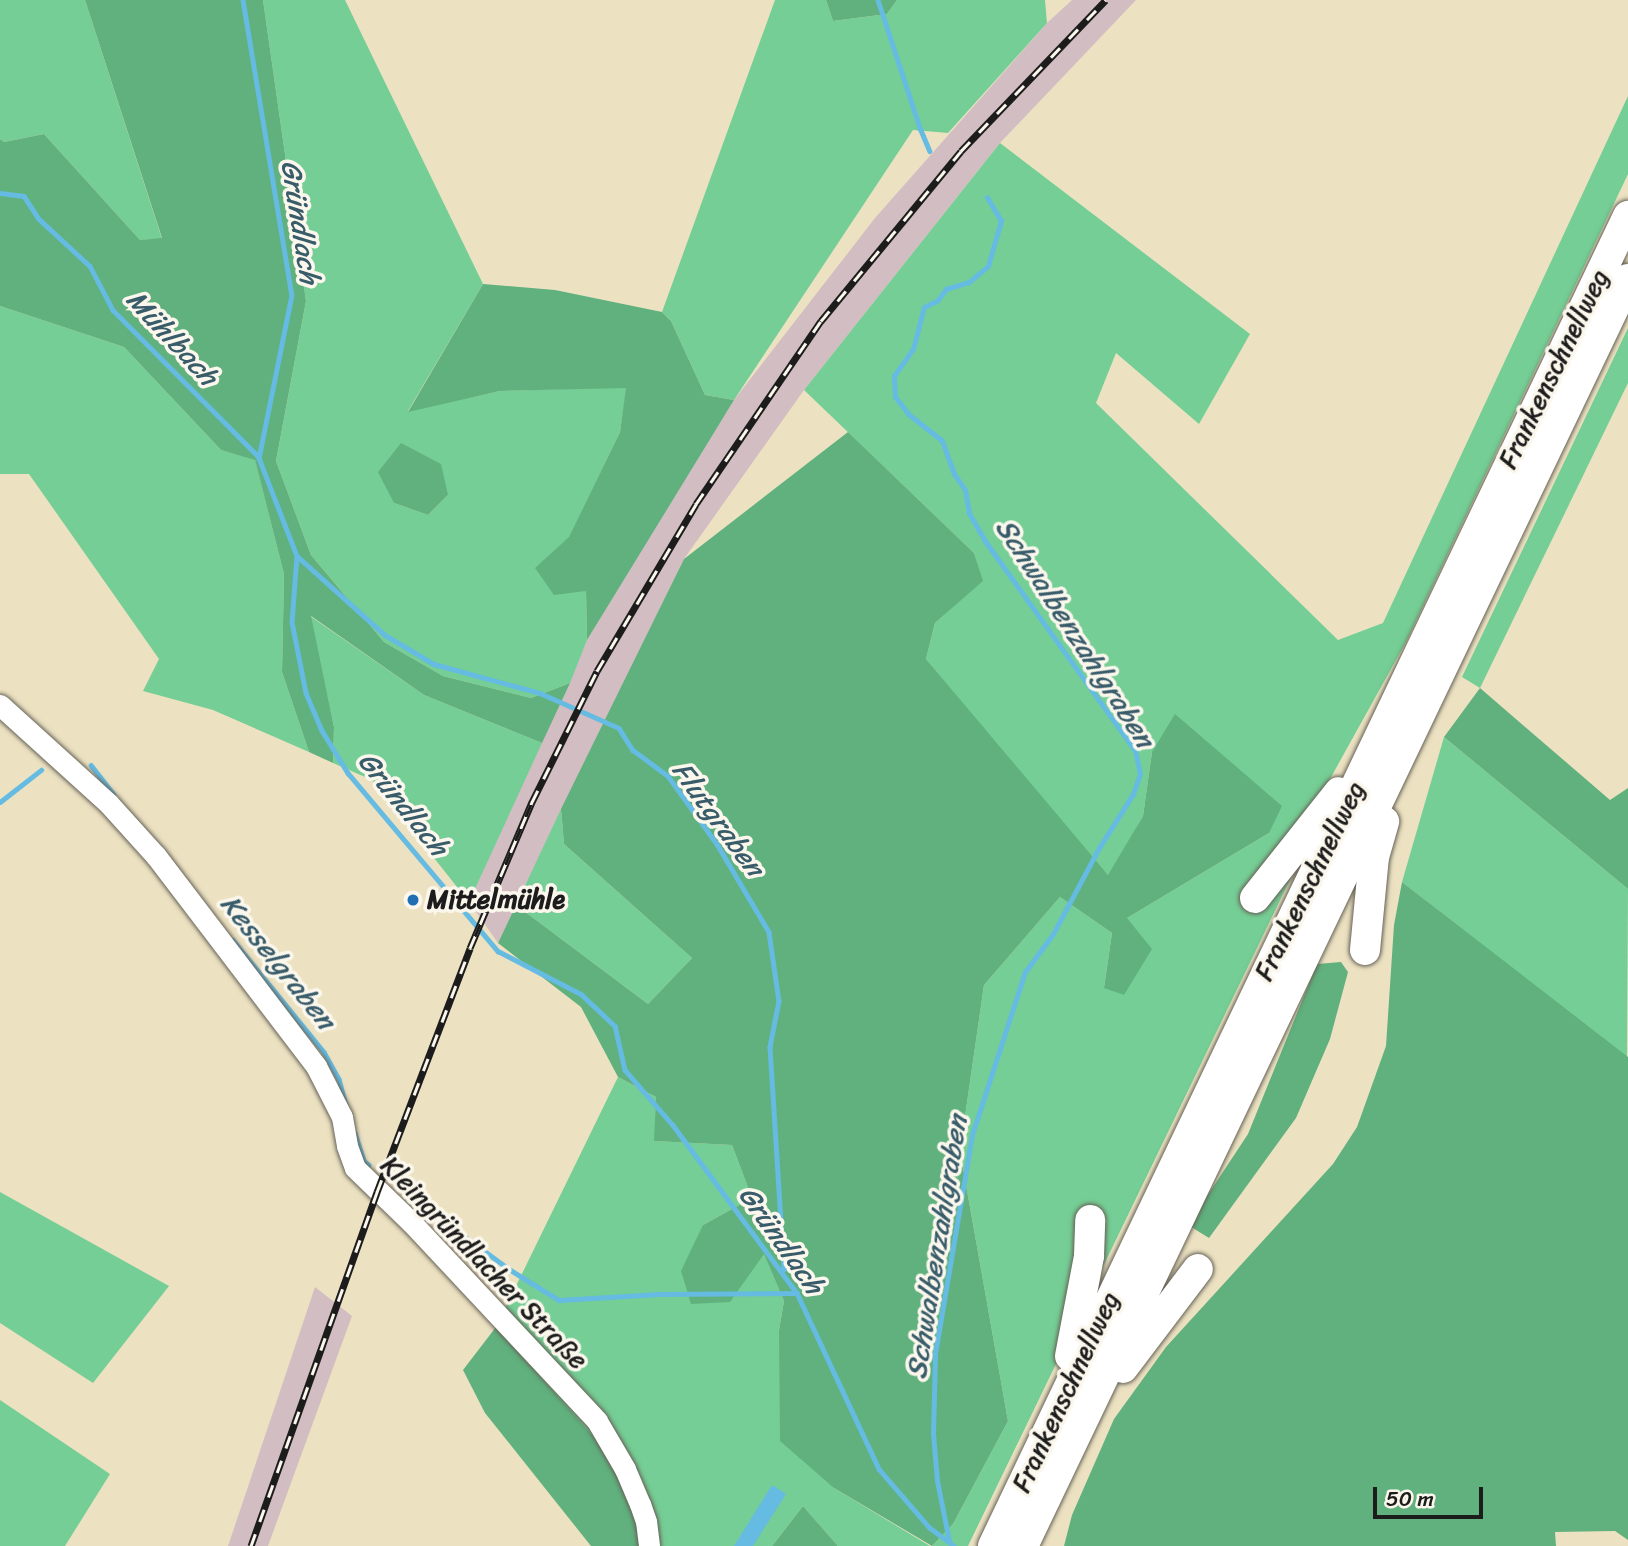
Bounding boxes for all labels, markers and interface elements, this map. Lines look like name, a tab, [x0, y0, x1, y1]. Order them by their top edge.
water label: Gründlach	[274, 158, 326, 286]
street label: Frankenschnellweg	[1492, 264, 1616, 474]
water label: Mühlbach	[119, 283, 225, 393]
water label: Schwalbenzahlgraben	[988, 512, 1162, 754]
water label: Gründlach	[351, 745, 455, 863]
water label: Flutgraben	[665, 755, 771, 883]
street label: Frankenschnellweg	[1248, 776, 1372, 986]
place label: Mittelmühle	[427, 884, 565, 916]
water label: Kesselgraben	[213, 888, 343, 1036]
marker: Mittelmühle	[405, 892, 421, 908]
water label: Schwalbenzahlgraben	[900, 1113, 974, 1381]
street label: Kleingründlacher Straße	[374, 1150, 594, 1376]
water label: Gründlach	[732, 1179, 830, 1301]
street label: Frankenschnellweg	[1006, 1287, 1126, 1497]
scale bar	[1376, 1472, 1486, 1516]
text: 50 m	[1386, 1480, 1434, 1518]

